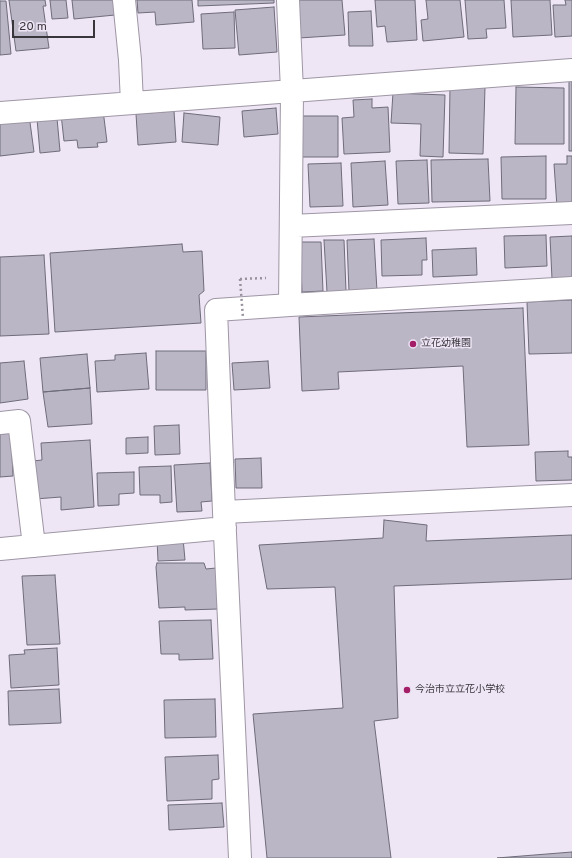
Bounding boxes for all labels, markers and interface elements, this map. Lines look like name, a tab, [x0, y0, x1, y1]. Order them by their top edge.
scale bar	[14, 12, 97, 38]
text: 20 m	[19, 19, 47, 35]
place label: 立花幼稚園	[421, 338, 471, 350]
marker: 立花幼稚園	[408, 339, 418, 349]
place label: 今治市立立花小学校	[415, 684, 505, 696]
marker: 今治市立立花小学校	[402, 685, 412, 695]

